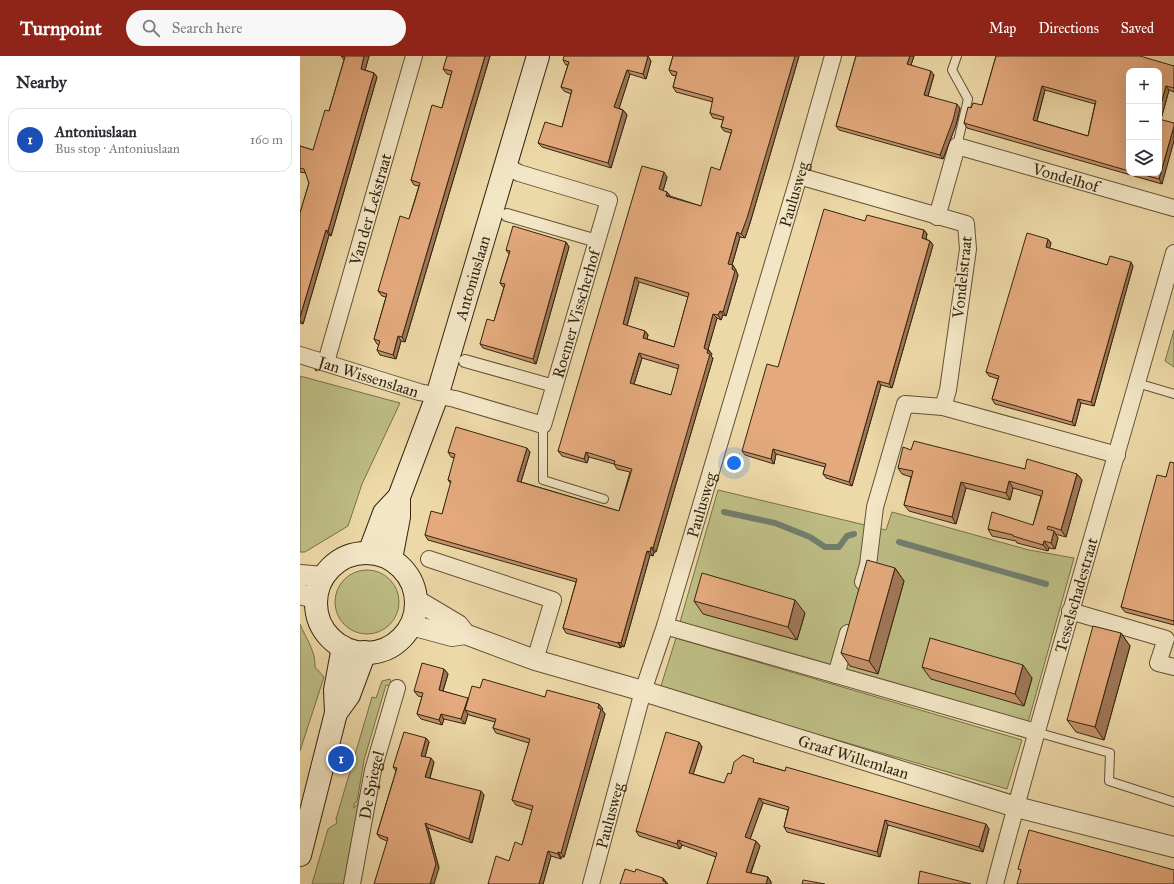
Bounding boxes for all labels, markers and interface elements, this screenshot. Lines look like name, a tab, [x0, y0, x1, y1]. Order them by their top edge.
search box	[126, 10, 406, 46]
text: Turnpoint	[20, 17, 102, 40]
icon: search	[140, 17, 162, 39]
text: Search here	[172, 19, 243, 37]
text: Map	[989, 20, 1016, 37]
text: Directions	[1038, 20, 1099, 37]
text: Saved	[1121, 20, 1154, 37]
map controls	[1126, 68, 1162, 176]
button: +	[1126, 68, 1162, 104]
text: Nearby	[16, 72, 67, 93]
button: −	[1126, 104, 1162, 140]
text: Antoniuslaan	[55, 123, 137, 141]
text: 1	[27, 132, 33, 148]
text: 160 m	[250, 132, 283, 148]
button: layers	[1126, 140, 1162, 176]
text: Bus stop · Antoniuslaan	[55, 141, 180, 157]
street label: Van der Lekstraat	[345, 151, 395, 268]
street label: Vondelhof	[1029, 158, 1104, 196]
street label: Paulusweg	[775, 159, 813, 229]
street label: Antoniuslaan	[450, 233, 494, 323]
street label: Vondelstraat	[948, 235, 976, 320]
street label: Roemer Visscherhof	[548, 245, 604, 380]
street label: Jan Wissenslaan	[314, 351, 422, 401]
your location	[724, 453, 744, 473]
street label: Paulusweg	[682, 469, 721, 540]
street label: Tesselschadestraat	[1050, 535, 1101, 655]
street label: Graaf Willemlaan	[796, 730, 912, 783]
pin: 1	[328, 744, 354, 774]
street label: De Spiegel	[355, 748, 388, 821]
street label: Paulusweg	[592, 780, 628, 850]

